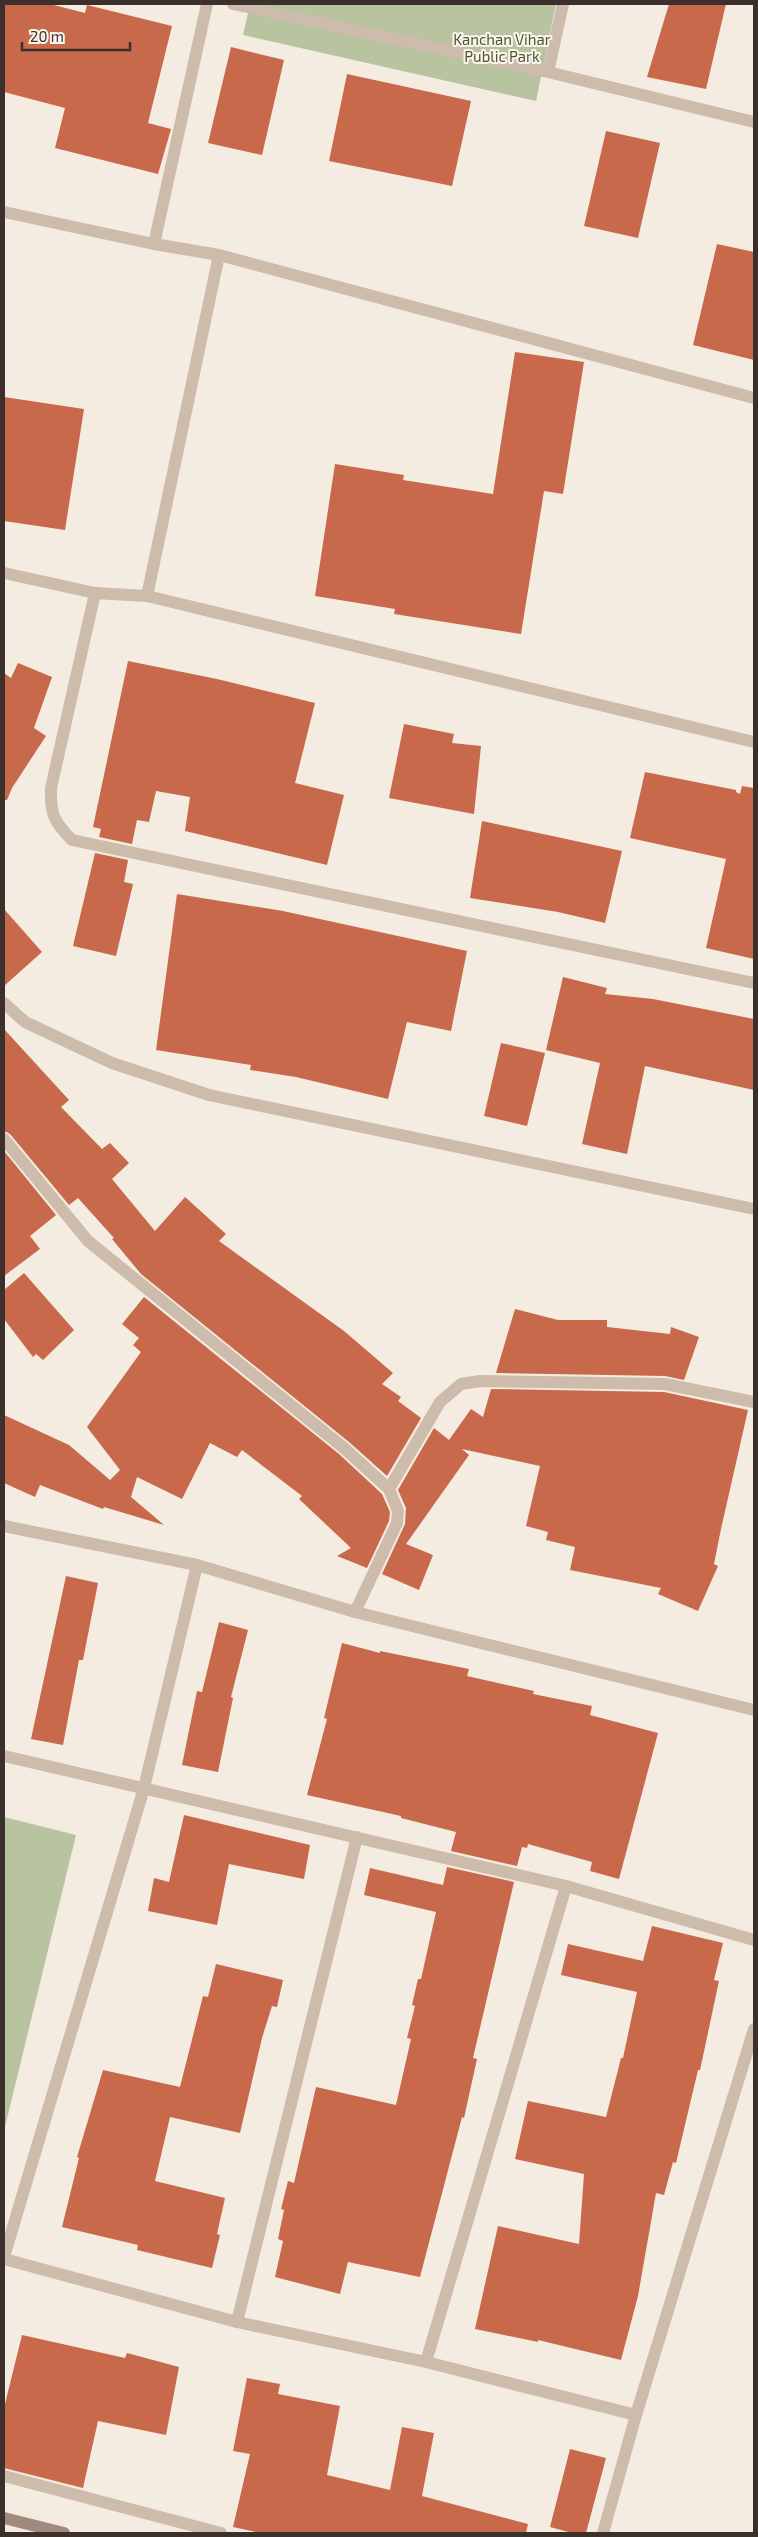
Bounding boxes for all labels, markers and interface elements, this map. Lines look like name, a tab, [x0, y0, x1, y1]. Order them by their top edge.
scale bar	[22, 20, 130, 52]
text: 20 m	[30, 27, 64, 45]
park label: Kanchan Vihar Public Park	[453, 30, 551, 65]

